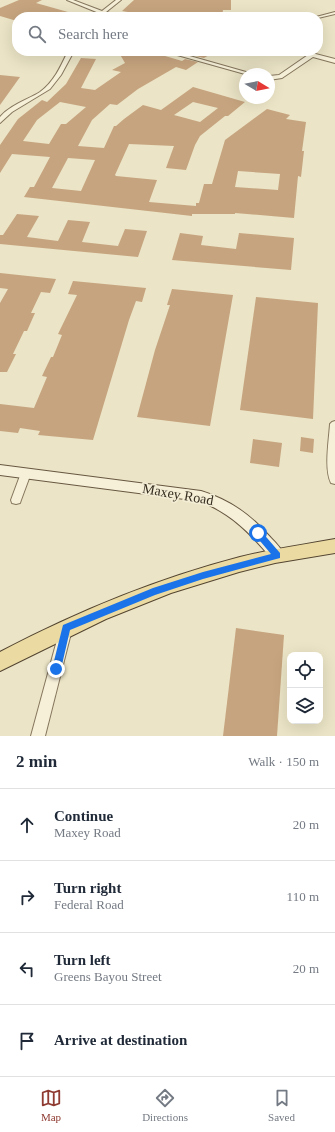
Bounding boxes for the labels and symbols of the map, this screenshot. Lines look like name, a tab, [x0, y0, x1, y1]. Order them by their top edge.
north arrow	[239, 68, 275, 104]
street label: Maxey Road	[141, 481, 215, 508]
route start	[249, 524, 267, 542]
route end	[47, 660, 65, 678]

